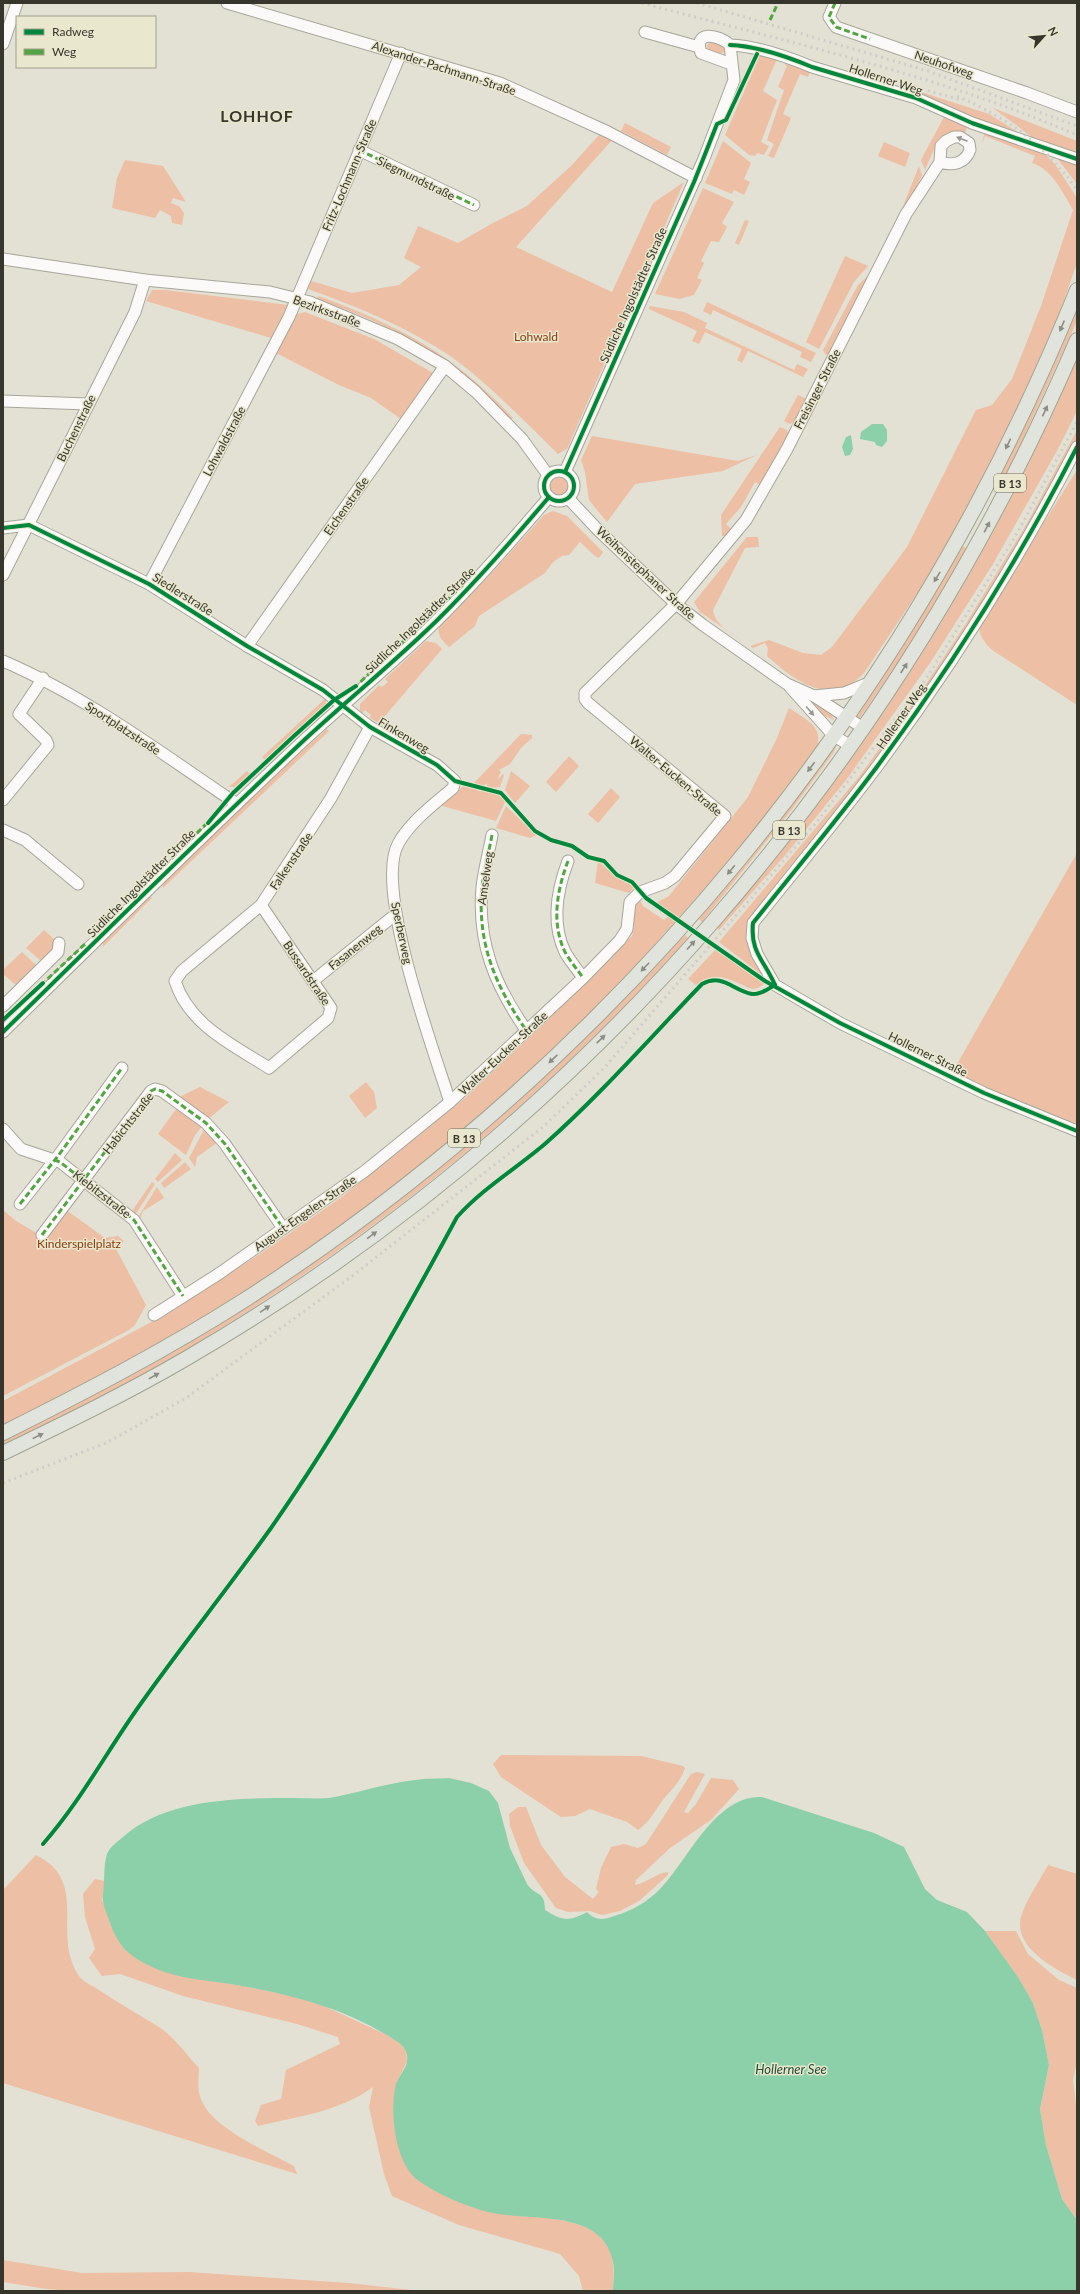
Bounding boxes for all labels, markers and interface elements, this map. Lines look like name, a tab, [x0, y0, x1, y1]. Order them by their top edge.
legend	[16, 16, 156, 68]
north arrow	[1024, 16, 1064, 56]
text: Radweg	[52, 24, 94, 39]
text: N	[1046, 25, 1061, 38]
street label: Alexander-Pachmann-Straße	[370, 38, 518, 98]
text: Weg	[52, 44, 76, 59]
street label: Neuhofweg	[912, 47, 976, 81]
street label: Hollerner Weg	[847, 60, 925, 98]
district label: LOHHOF	[220, 106, 294, 125]
street label: Fritz-Lochmann-Straße	[319, 117, 379, 233]
one-way arrow	[955, 136, 967, 142]
street label: Siegmundstraße	[375, 153, 457, 203]
street label: Südliche Ingolstädter Straße	[596, 225, 670, 365]
street label: Bezirksstraße	[291, 292, 363, 330]
one-way arrow	[1059, 320, 1065, 331]
park label: Lohwald	[514, 329, 558, 344]
street label: Freisinger Straße	[790, 346, 844, 432]
street label: Buchenstraße	[53, 392, 99, 464]
street label: Lohwaldstraße	[199, 403, 249, 479]
one-way arrow	[1042, 405, 1048, 417]
one-way arrow	[1005, 438, 1011, 450]
street label: Eichenstraße	[320, 474, 372, 538]
road number: B 13	[994, 474, 1026, 492]
one-way arrow	[984, 521, 990, 533]
street label: Weihenstephaner Straße	[593, 523, 699, 623]
street label: Südliche Ingolstädter Straße	[362, 563, 478, 677]
street label: Siedlerstraße	[150, 569, 216, 619]
one-way arrow	[934, 571, 941, 583]
one-way arrow	[900, 663, 908, 673]
street label: Hollerner Weg	[873, 680, 929, 752]
street label: Sportplatzstraße	[83, 698, 163, 758]
one-way arrow	[805, 706, 814, 715]
street label: Finkenweg	[376, 714, 432, 756]
street label: Walter-Eucken-Straße	[627, 733, 725, 819]
one-way arrow	[807, 762, 815, 773]
road number: B 13	[773, 821, 805, 839]
street label: Südliche Ingolstädter Straße	[84, 826, 198, 940]
street label: Falkenstraße	[266, 829, 316, 893]
street label: Amselweg	[474, 850, 496, 906]
one-way arrow	[727, 864, 736, 875]
street label: Sperberweg	[388, 901, 416, 965]
street label: Fasanenweg	[325, 921, 385, 973]
street label: Bussardstraße	[280, 938, 334, 1008]
one-way arrow	[686, 941, 695, 950]
one-way arrow	[640, 962, 650, 972]
street label: Walter-Eucken-Straße	[455, 1008, 551, 1098]
street label: Hollerner Straße	[886, 1028, 970, 1080]
one-way arrow	[596, 1035, 606, 1044]
one-way arrow	[548, 1054, 558, 1064]
street label: Habichtstraße	[99, 1089, 157, 1157]
road number: B 13	[448, 1129, 480, 1147]
street label: Kiebitzstraße	[70, 1167, 134, 1221]
street label: August-Engelen-Straße	[251, 1172, 359, 1254]
one-way arrow	[366, 1231, 377, 1239]
park label: Kinderspielplatz	[37, 1236, 122, 1251]
one-way arrow	[260, 1305, 270, 1313]
one-way arrow	[148, 1373, 160, 1380]
one-way arrow	[32, 1433, 44, 1439]
water label: Hollerner See	[755, 2061, 827, 2077]

